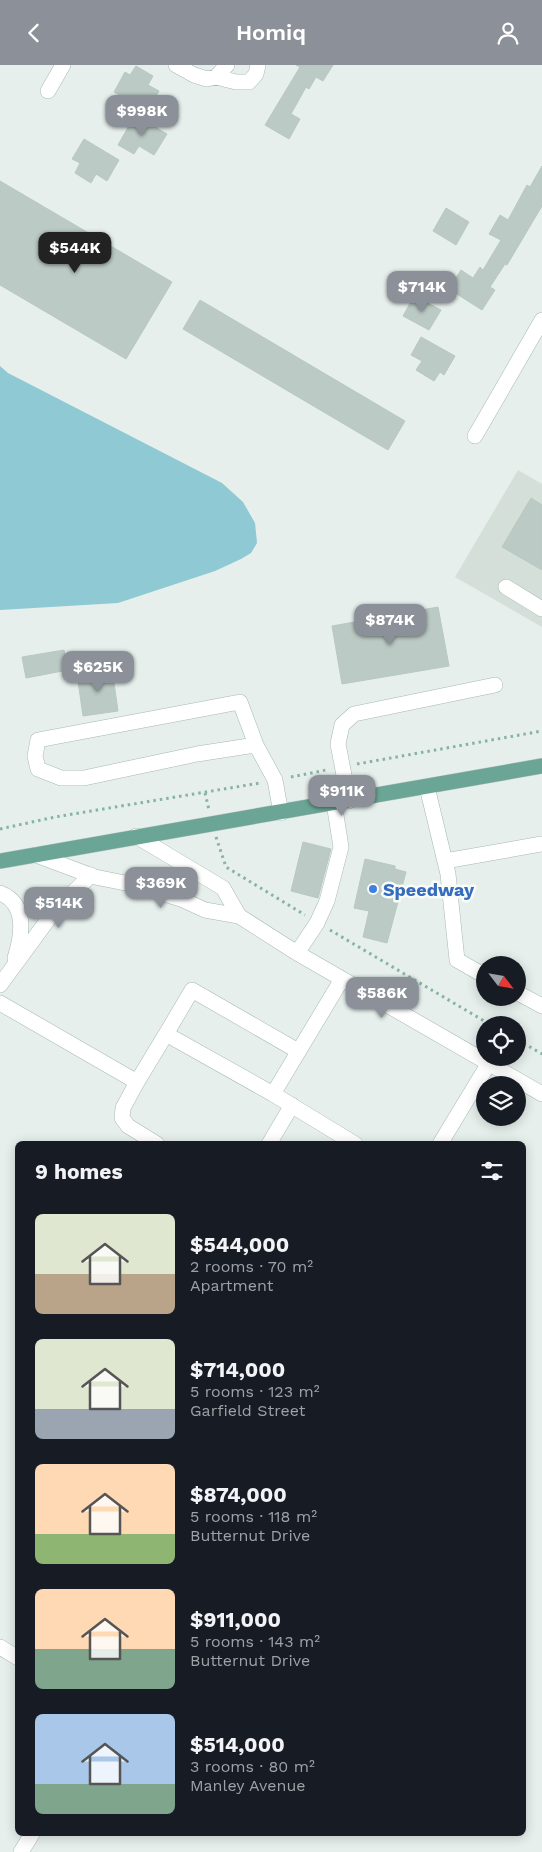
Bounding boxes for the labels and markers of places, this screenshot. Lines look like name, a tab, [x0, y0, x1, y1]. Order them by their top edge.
pin: $998K	[107, 95, 177, 137]
pin: $544K	[40, 231, 110, 274]
pin: $714K	[387, 271, 457, 313]
pin: $874K	[355, 603, 425, 646]
pin: $625K	[63, 651, 133, 693]
pin: $911K	[307, 775, 377, 817]
pin: $369K	[126, 867, 196, 909]
place label: Speedway	[383, 879, 475, 900]
marker: Speedway	[367, 883, 379, 895]
pin: $514K	[24, 887, 94, 929]
pin: $586K	[347, 977, 417, 1019]

